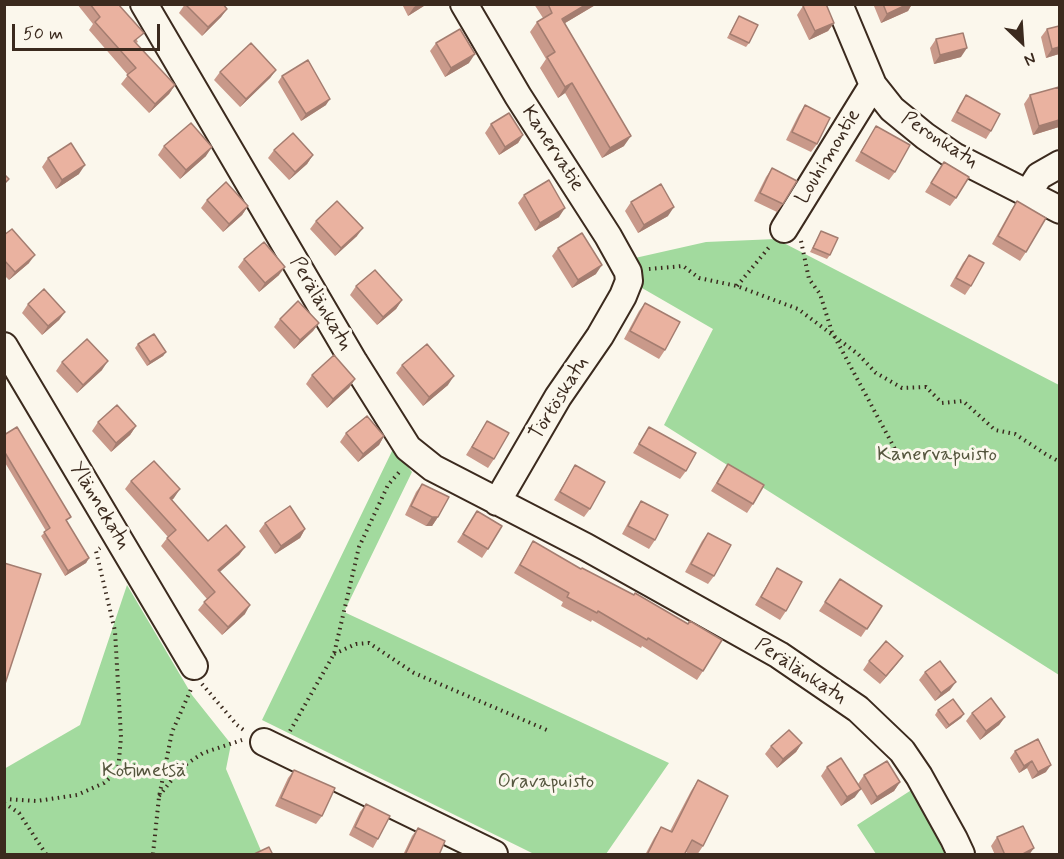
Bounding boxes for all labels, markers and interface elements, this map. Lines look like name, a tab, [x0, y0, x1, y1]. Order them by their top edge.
scale bar	[15, 12, 164, 50]
north arrow	[992, 12, 1052, 72]
text: 50 m	[23, 22, 63, 46]
text: N	[1021, 47, 1039, 71]
street label: Kanervatie	[515, 102, 589, 196]
street label: Louhimontie	[791, 105, 867, 209]
street label: Peronkatu	[896, 107, 982, 175]
street label: Perälänkatu	[284, 253, 356, 355]
street label: Törtöskatu	[525, 353, 595, 445]
park label: Kanervapuisto	[877, 444, 997, 468]
street label: Ylännekatu	[64, 458, 134, 554]
street label: Perälänkatu	[750, 634, 850, 710]
park label: Kotimetsä	[102, 760, 186, 784]
park label: Oravapuisto	[498, 771, 594, 795]

